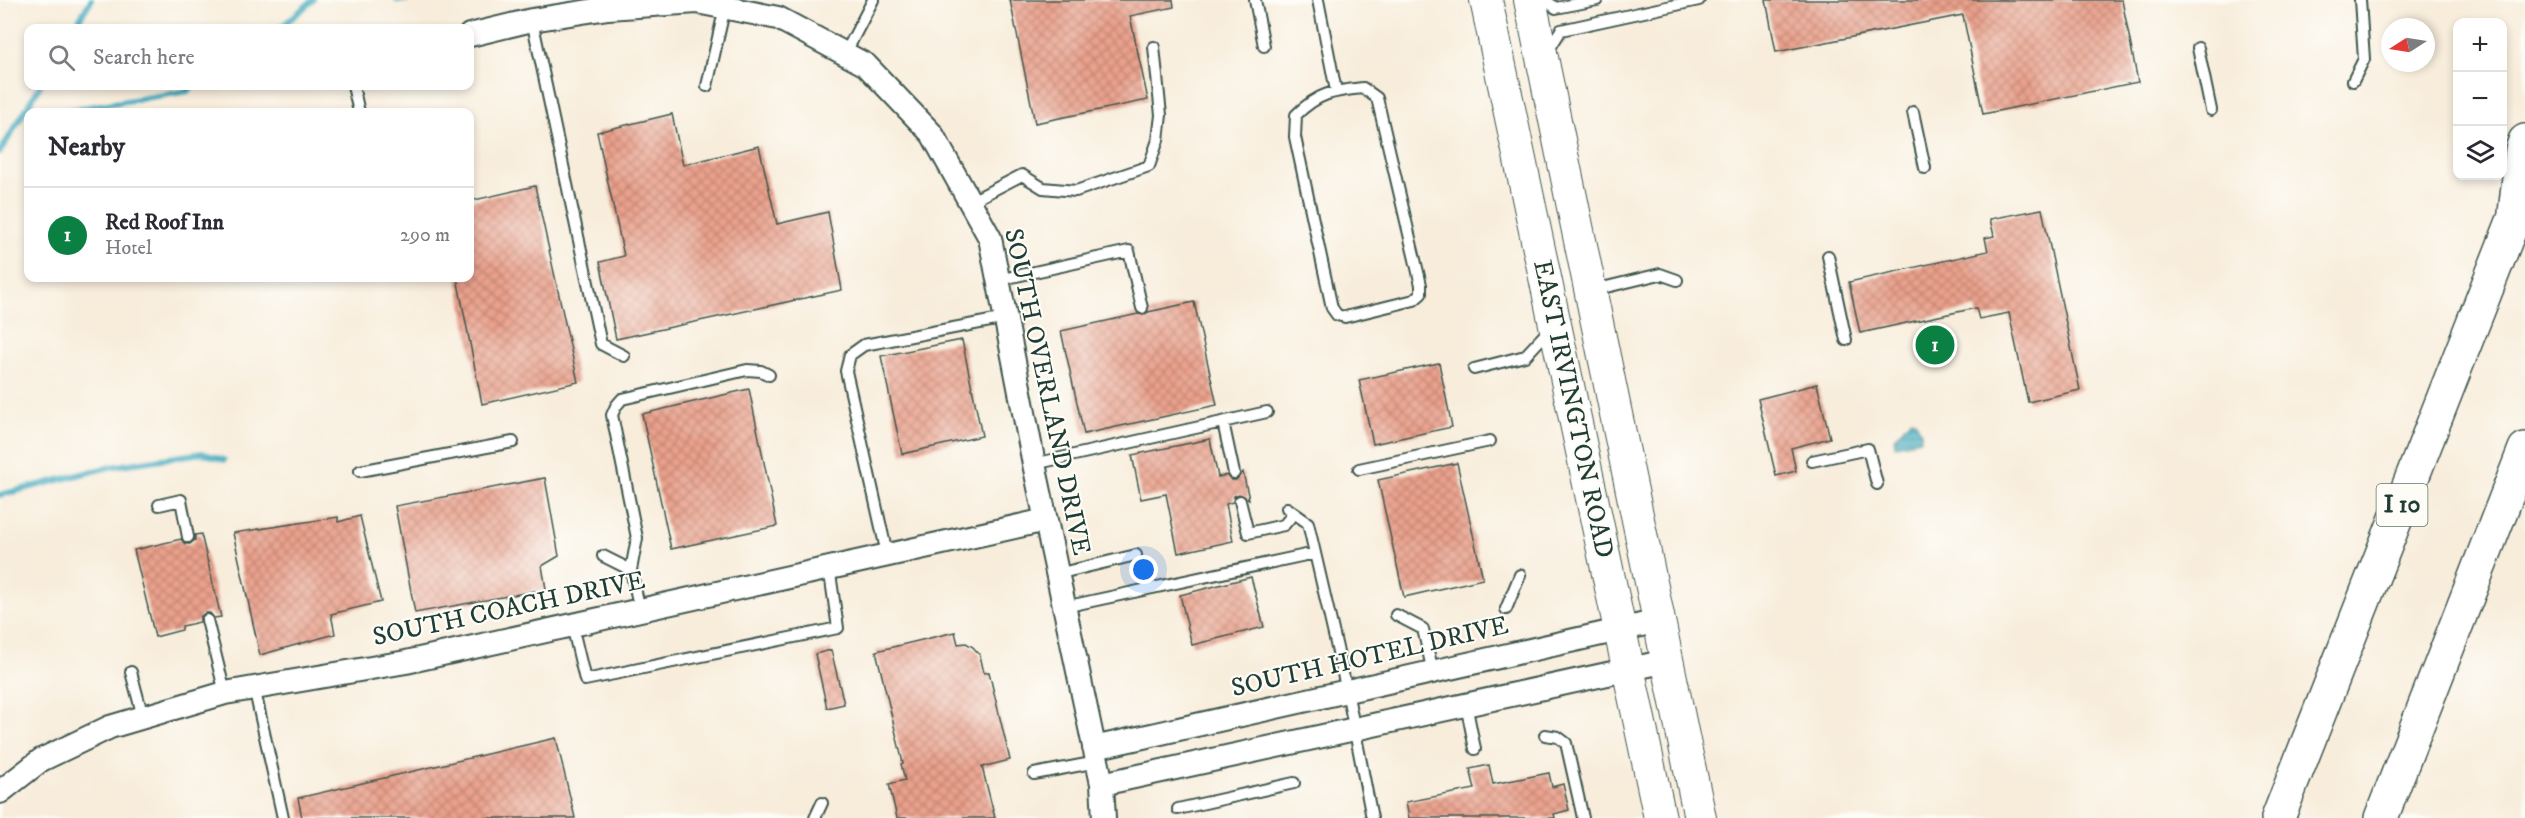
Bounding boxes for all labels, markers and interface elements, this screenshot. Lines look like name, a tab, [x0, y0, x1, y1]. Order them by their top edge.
north arrow	[2381, 18, 2435, 72]
map controls	[2453, 18, 2507, 180]
button: +	[2453, 18, 2507, 72]
search box	[24, 24, 474, 90]
icon: search	[45, 41, 78, 74]
text: Search here	[93, 44, 195, 71]
button: −	[2453, 72, 2507, 126]
button: layers	[2453, 126, 2507, 180]
text: Nearby	[48, 131, 125, 164]
text: Red Roof Inn	[105, 209, 224, 236]
text: 1	[64, 223, 71, 248]
text: 290 m	[400, 223, 450, 248]
street label: SOUTH OVERLAND DRIVE	[996, 226, 1098, 558]
text: Hotel	[105, 236, 152, 261]
street label: EAST IRVINGTON ROAD	[1525, 257, 1621, 561]
pin: 1	[1916, 322, 1954, 368]
road number: I 10	[2376, 484, 2428, 526]
your location	[1129, 555, 1158, 584]
street label: SOUTH COACH DRIVE	[370, 564, 648, 654]
street label: SOUTH HOTEL DRIVE	[1228, 609, 1512, 705]

